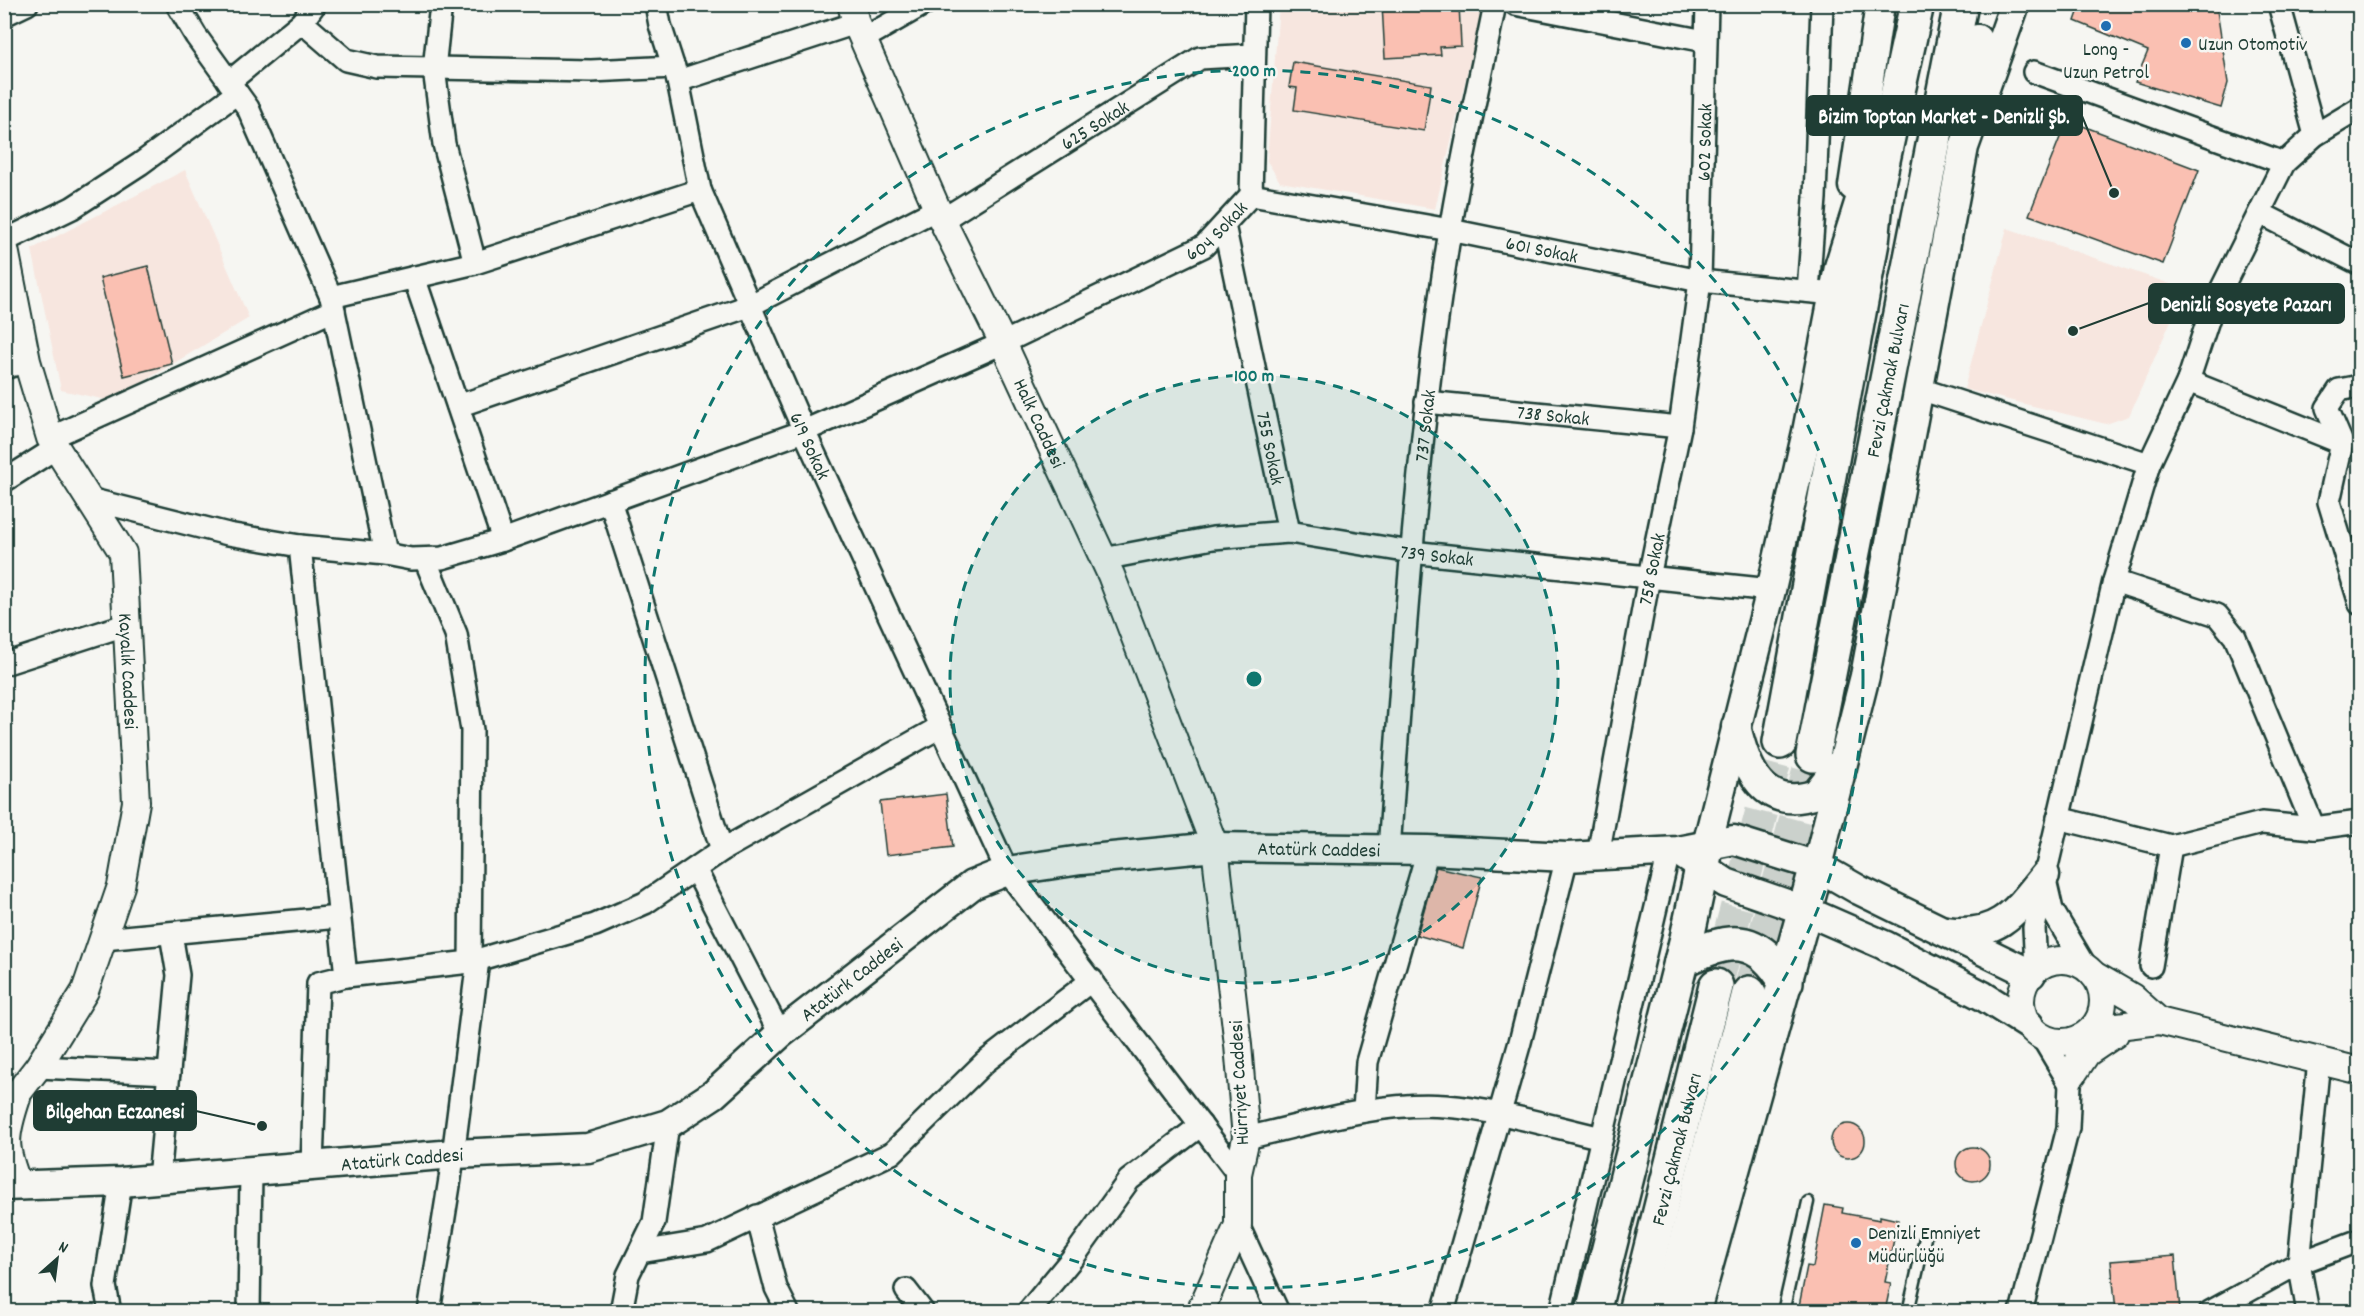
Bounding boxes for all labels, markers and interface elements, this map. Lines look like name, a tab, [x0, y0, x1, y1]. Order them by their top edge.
marker: Long - Uzun Petrol	[2099, 19, 2113, 33]
place label: Uzun Otomotiv	[2198, 32, 2308, 60]
marker: Uzun Otomotiv	[2179, 36, 2193, 50]
place label: Long - Uzun Petrol	[2063, 37, 2149, 88]
text: 200 m	[1232, 60, 1276, 85]
street label: 625 Sokak	[1056, 95, 1136, 159]
callout: Bizim Toptan Market - Denizli Şb.	[1807, 96, 2082, 135]
street label: 602 Sokak	[1692, 103, 1721, 181]
text: Bizim Toptan Market - Denizli Şb.	[1818, 104, 2070, 134]
street label: 604 Sokak	[1182, 196, 1256, 270]
street label: 601 Sokak	[1503, 231, 1580, 273]
callout: Denizli Sosyete Pazarı	[2149, 284, 2344, 323]
text: Denizli Sosyete Pazarı	[2160, 292, 2332, 322]
street label: Fevzi Çakmak Bulvarı	[1861, 301, 1919, 460]
text: 100 m	[1234, 365, 1274, 390]
street label: Halk Caddesi	[1004, 375, 1071, 474]
street label: 737 Sokak	[1409, 388, 1445, 463]
street label: 738 Sokak	[1516, 400, 1591, 435]
street label: 619 Sokak	[781, 409, 836, 485]
street label: 755 Sokak	[1247, 409, 1290, 488]
street label: 758 Sokak	[1633, 531, 1675, 608]
street label: 739 Sokak	[1398, 539, 1475, 576]
street label: Kayalık Caddesi	[109, 612, 143, 730]
centre of rings	[1244, 669, 1264, 689]
street label: Atatürk Caddesi	[1257, 837, 1381, 866]
street label: Atatürk Caddesi	[796, 932, 910, 1030]
street label: Hürriyet Caddesi	[1224, 1019, 1258, 1146]
street label: Fevzi Çakmak Bulvarı	[1646, 1070, 1711, 1229]
callout: Bilgehan Eczanesi	[34, 1091, 196, 1130]
text: Bilgehan Eczanesi	[46, 1099, 184, 1129]
street label: Atatürk Caddesi	[340, 1143, 464, 1180]
place label: Denizli Emniyet Müdürlüğü	[1868, 1221, 1981, 1272]
north arrow	[27, 1229, 87, 1289]
text: N	[54, 1236, 72, 1260]
marker: Denizli Emniyet Müdürlüğü	[1849, 1236, 1863, 1250]

